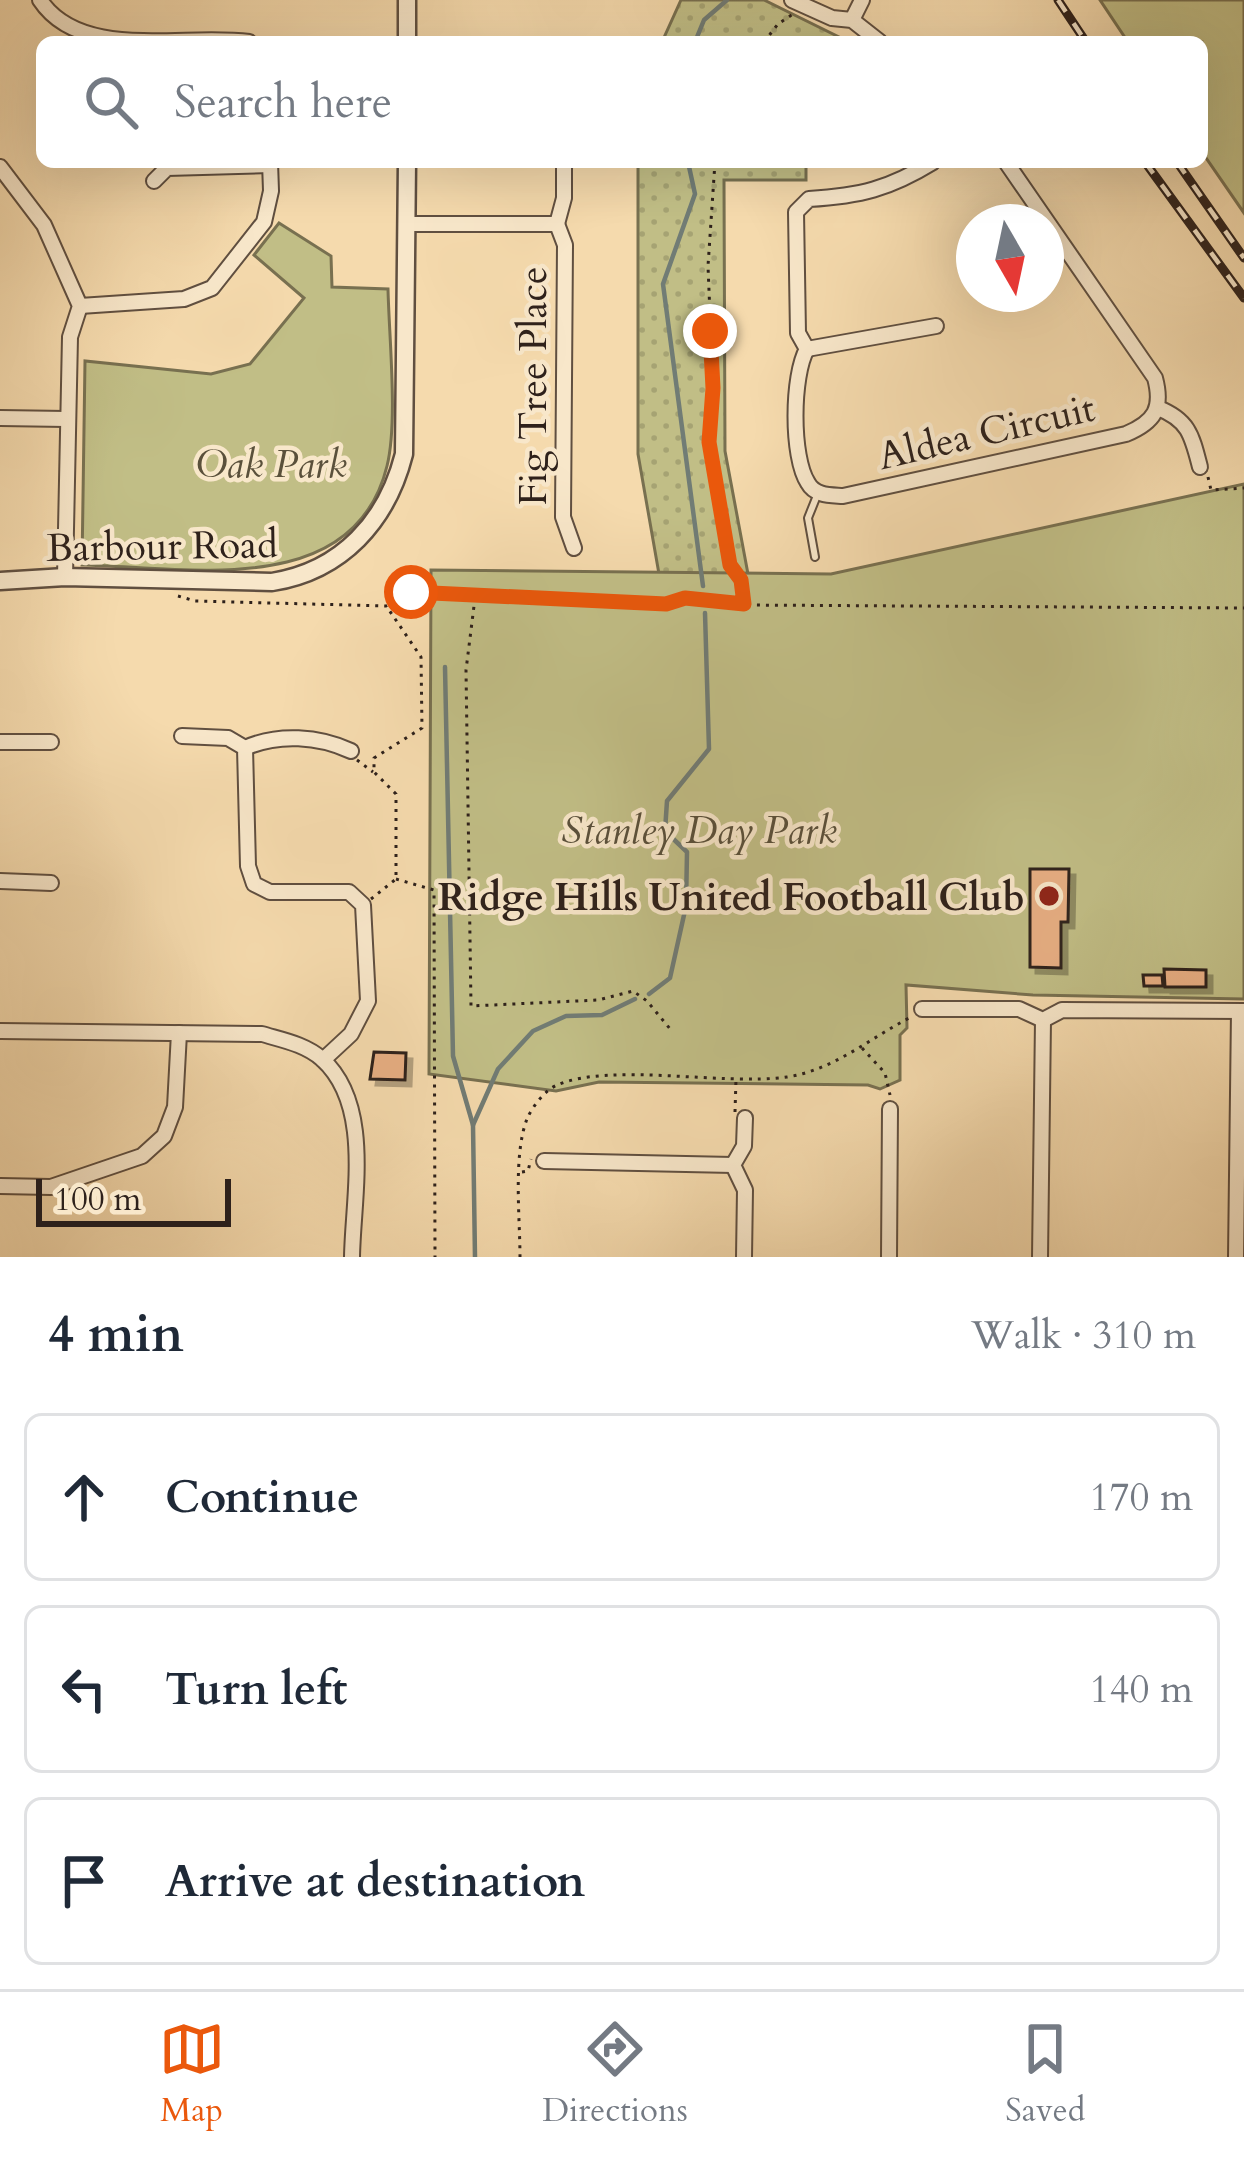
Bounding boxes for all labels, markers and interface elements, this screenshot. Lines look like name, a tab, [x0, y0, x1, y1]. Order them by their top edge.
search box	[36, 36, 1208, 168]
icon: search	[78, 69, 144, 135]
text: Search here	[174, 72, 392, 133]
north arrow	[956, 204, 1064, 312]
street label: Fig Tree Place	[507, 266, 560, 506]
route end	[683, 304, 737, 358]
street label: Aldea Circuit	[873, 382, 1100, 483]
park label: Oak Park	[195, 438, 347, 491]
street label: Barbour Road	[46, 518, 278, 575]
route start	[384, 565, 438, 619]
park label: Stanley Day Park	[561, 804, 837, 857]
place label: Ridge Hills United Football Club	[438, 871, 1025, 924]
marker: Ridge Hills United Football Club	[1036, 883, 1062, 909]
scale bar	[36, 1173, 231, 1226]
text: 100 m	[54, 1177, 141, 1222]
text: 4 min	[48, 1300, 184, 1370]
text: Walk · 310 m	[971, 1309, 1196, 1362]
icon: ahead	[51, 1464, 117, 1530]
text: Continue	[165, 1467, 359, 1528]
text: 170 m	[1090, 1471, 1193, 1524]
icon: left	[51, 1656, 117, 1722]
text: Turn left	[165, 1659, 347, 1720]
text: 140 m	[1090, 1663, 1193, 1716]
icon: arrive	[51, 1848, 117, 1914]
text: Arrive at destination	[165, 1851, 585, 1912]
tab: Map	[159, 2016, 225, 2133]
tab: Directions	[542, 2016, 688, 2133]
tab: Saved	[1005, 2016, 1085, 2133]

